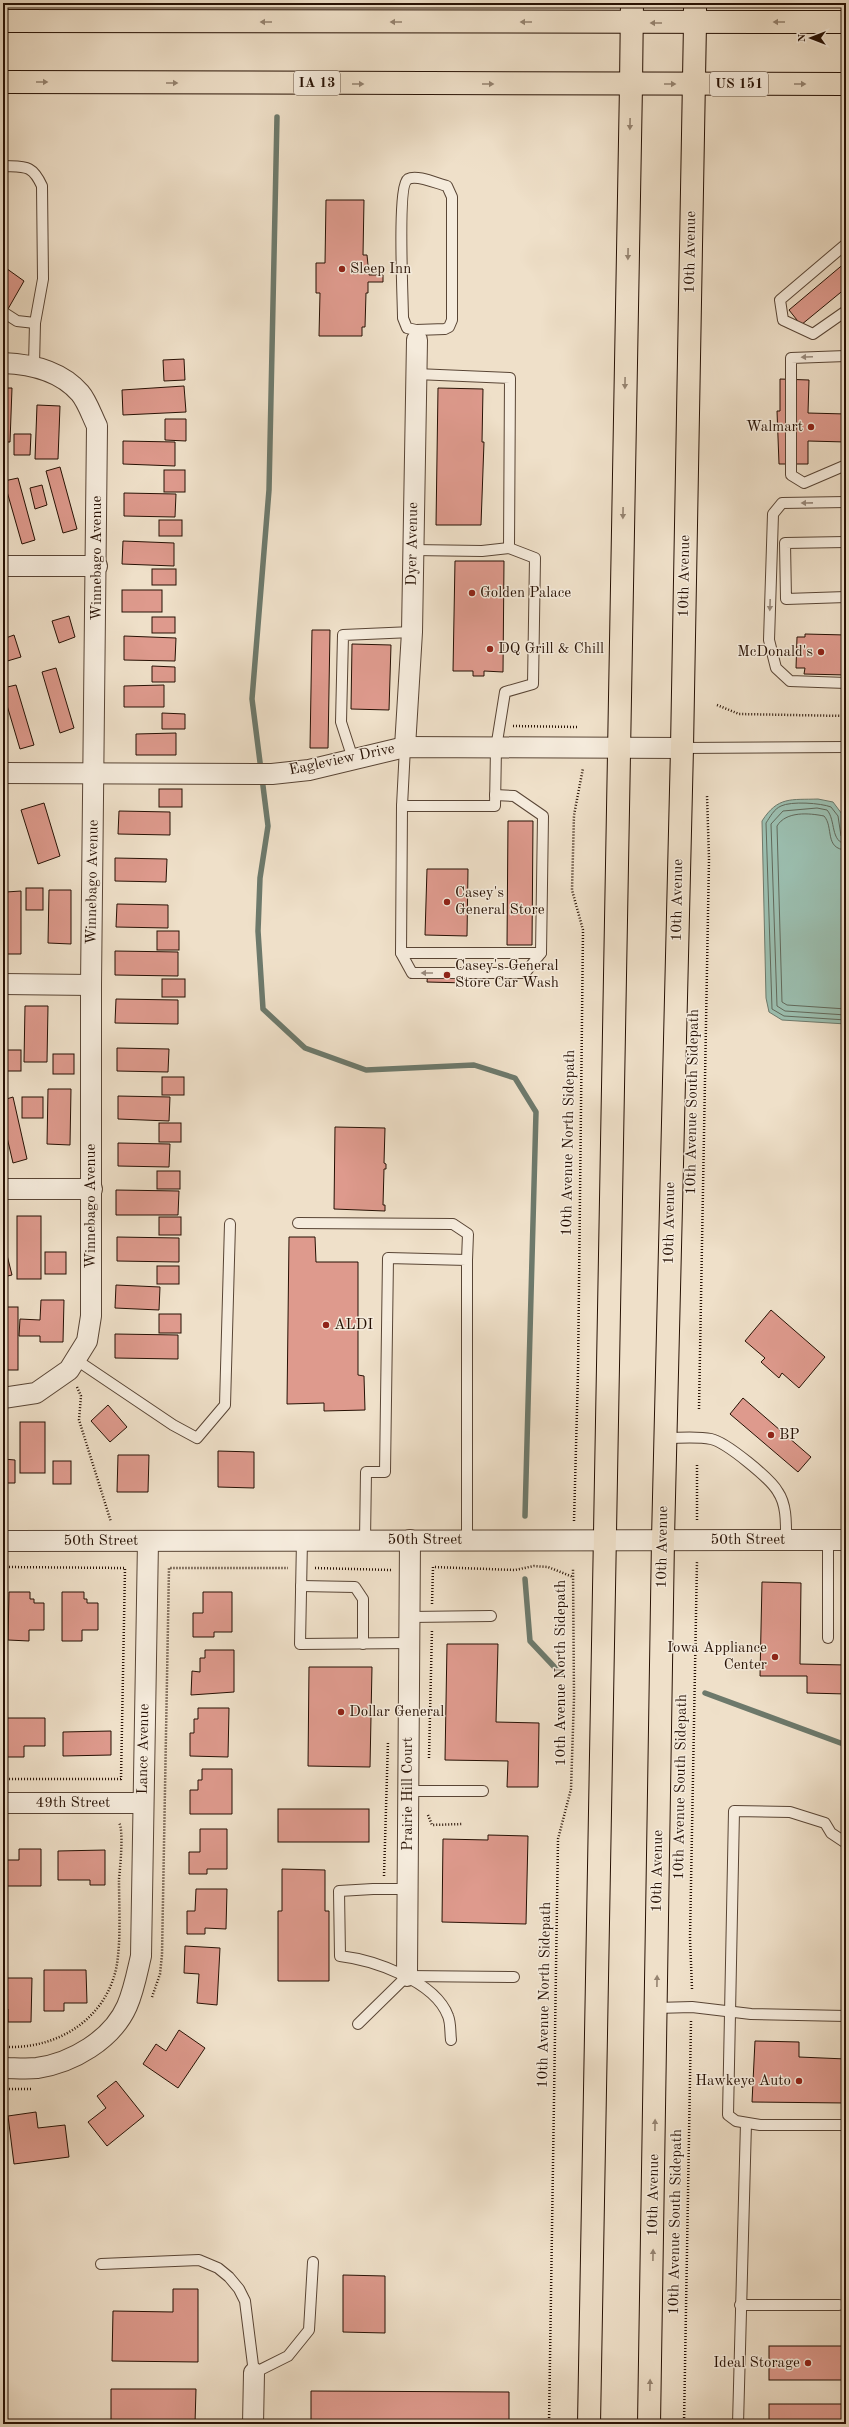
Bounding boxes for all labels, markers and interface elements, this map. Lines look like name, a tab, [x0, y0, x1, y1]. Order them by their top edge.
north arrow	[791, 18, 831, 58]
one-way arrow	[259, 19, 272, 25]
one-way arrow	[389, 19, 402, 25]
one-way arrow	[519, 19, 532, 25]
one-way arrow	[772, 19, 785, 25]
one-way arrow	[649, 20, 662, 26]
text: N	[797, 33, 808, 42]
road number: IA 13	[294, 71, 340, 95]
road number: US 151	[710, 72, 768, 96]
one-way arrow	[36, 79, 49, 85]
one-way arrow	[166, 80, 179, 86]
one-way arrow	[352, 81, 365, 87]
one-way arrow	[482, 81, 495, 87]
one-way arrow	[664, 81, 677, 87]
one-way arrow	[794, 81, 807, 87]
one-way arrow	[627, 118, 634, 130]
street label: 10th Avenue	[683, 210, 699, 293]
one-way arrow	[625, 248, 631, 261]
place label: Sleep Inn	[350, 262, 411, 277]
marker: Sleep Inn	[337, 264, 347, 274]
one-way arrow	[800, 354, 813, 360]
one-way arrow	[622, 377, 628, 390]
place label: Walmart	[746, 420, 803, 435]
marker: Walmart	[806, 422, 816, 432]
street label: Winnebago Avenue	[90, 495, 105, 620]
one-way arrow	[800, 500, 813, 506]
street label: Dyer Avenue	[405, 502, 421, 586]
one-way arrow	[620, 507, 626, 520]
street label: 10th Avenue	[677, 534, 693, 617]
place label: Golden Palace	[480, 586, 571, 601]
marker: Golden Palace	[467, 588, 477, 598]
one-way arrow	[767, 599, 774, 611]
place label: DQ Grill & Chill	[498, 642, 604, 657]
marker: DQ Grill & Chill	[485, 644, 495, 654]
place label: McDonald's	[737, 645, 813, 660]
marker: McDonald's	[816, 647, 826, 657]
street label: Eagleview Drive	[288, 741, 396, 779]
street label: Winnebago Avenue	[84, 819, 102, 945]
street label: 10th Avenue	[670, 858, 686, 941]
place label: Casey's General Store	[455, 886, 545, 918]
marker: Casey's General Store	[442, 897, 452, 907]
place label: Casey's General Store Car Wash	[455, 959, 559, 991]
one-way arrow	[420, 970, 433, 976]
marker: Casey's General Store Car Wash	[442, 970, 452, 980]
street label: 10th Avenue South Sidepath	[684, 1009, 702, 1195]
street label: 10th Avenue North Sidepath	[560, 1050, 578, 1236]
street label: Winnebago Avenue	[84, 1143, 99, 1268]
street label: 10th Avenue	[662, 1181, 678, 1264]
place label: ALDI	[334, 1318, 373, 1333]
marker: ALDI	[321, 1320, 331, 1330]
place label: BP	[779, 1428, 800, 1443]
marker: BP	[766, 1430, 776, 1440]
street label: 10th Avenue	[655, 1505, 671, 1588]
street label: 50th Street	[388, 1533, 462, 1548]
street label: 50th Street	[711, 1533, 785, 1548]
street label: 50th Street	[64, 1534, 138, 1549]
street label: 10th Avenue North Sidepath	[554, 1580, 569, 1766]
place label: Iowa Appliance Center	[667, 1641, 767, 1673]
marker: Iowa Appliance Center	[770, 1652, 780, 1662]
street label: 10th Avenue South Sidepath	[672, 1694, 690, 1880]
street label: Lance Avenue	[136, 1703, 152, 1795]
place label: Dollar General	[349, 1705, 444, 1720]
marker: Dollar General	[336, 1707, 346, 1717]
street label: Prairie Hill Court	[401, 1737, 416, 1851]
street label: 49th Street	[36, 1796, 110, 1811]
street label: 10th Avenue	[650, 1829, 666, 1912]
street label: 10th Avenue North Sidepath	[536, 1902, 554, 2088]
one-way arrow	[654, 1974, 660, 1987]
place label: Hawkeye Auto	[695, 2074, 791, 2089]
marker: Hawkeye Auto	[794, 2076, 804, 2086]
one-way arrow	[652, 2118, 658, 2131]
street label: 10th Avenue South Sidepath	[667, 2129, 685, 2315]
street label: 10th Avenue	[646, 2153, 662, 2236]
one-way arrow	[650, 2248, 656, 2261]
place label: Ideal Storage	[713, 2356, 800, 2371]
marker: Ideal Storage	[803, 2358, 813, 2368]
one-way arrow	[647, 2378, 653, 2391]

